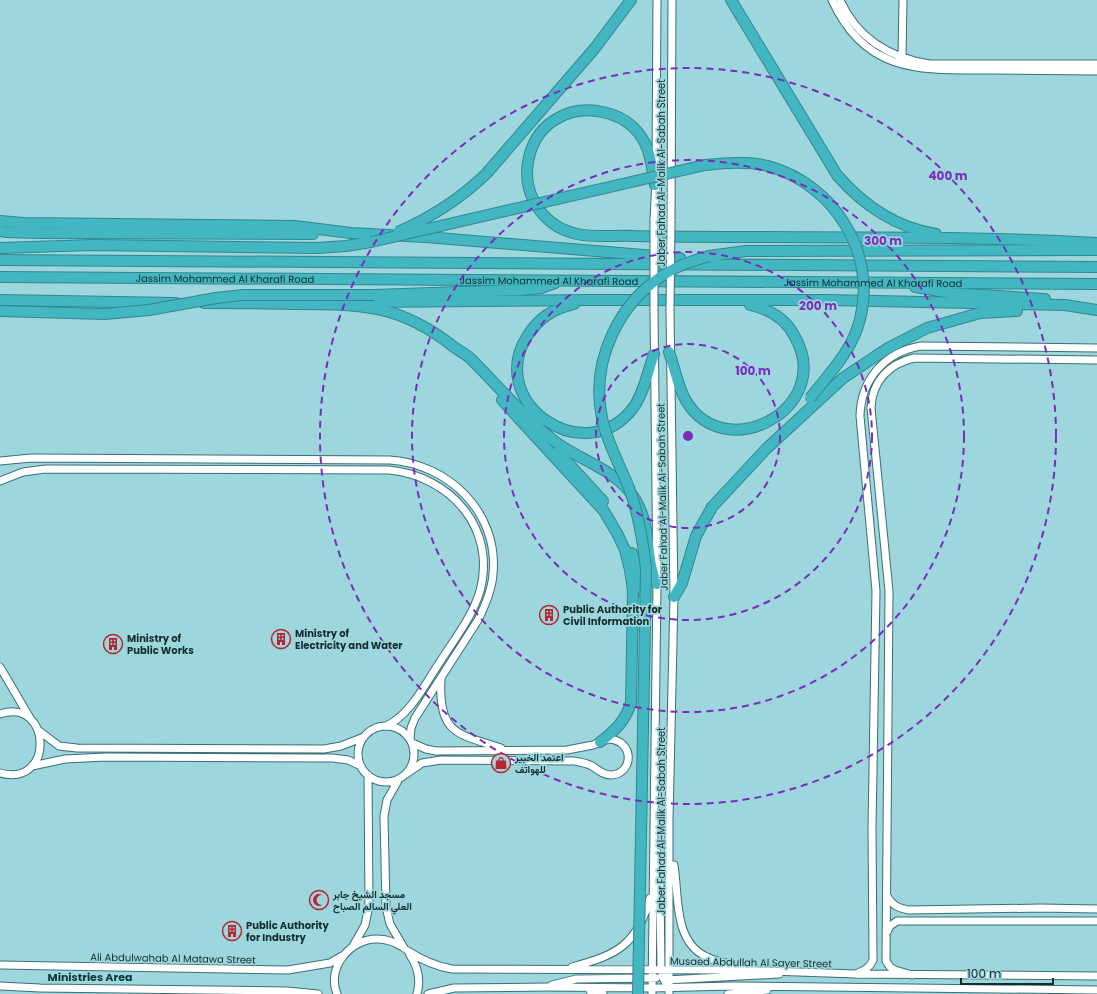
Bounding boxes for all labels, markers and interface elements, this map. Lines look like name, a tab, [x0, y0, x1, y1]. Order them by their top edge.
street label: Jaber Fahad Al-Malik Al-Sabah Street	[654, 79, 669, 267]
text: 400 m	[928, 167, 968, 184]
text: 300 m	[864, 232, 902, 249]
street label: Jassim Mohammed Al Kharafi Road	[136, 271, 314, 287]
street label: Jassim Mohammed Al Kharafi Road	[460, 273, 638, 289]
street label: Jassim Mohammed Al Kharafi Road	[784, 275, 962, 291]
text: 200 m	[799, 297, 837, 314]
text: 100 m	[735, 362, 771, 379]
street label: Jaber Fahad Al-Malik Al-Sabah Street	[653, 403, 672, 591]
centre of rings	[681, 429, 695, 443]
place label: Public Authority for Civil Information	[563, 602, 663, 629]
building icon: Public Authority for Civil Information	[538, 604, 560, 626]
place label: Ministry of Electricity and Water	[295, 626, 403, 653]
building icon: Ministry of Electricity and Water	[270, 628, 292, 650]
place label: Ministry of Public Works	[127, 631, 194, 658]
building icon: Ministry of Public Works	[102, 633, 124, 655]
street label: Jaber Fahad Al-Malik Al-Sabah Street	[654, 727, 669, 915]
place label: اعتمد الخبير للهواتف	[514, 750, 564, 777]
shop icon: اعتمد الخبير للهواتف	[490, 752, 512, 774]
place label: مسجد الشيخ جابر العلي السالم الصباح	[332, 887, 412, 915]
mosque icon: مسجد الشيخ جابر العلي السالم الصباح	[308, 889, 330, 911]
place label: Public Authority for Industry	[246, 918, 329, 945]
building icon: Public Authority for Industry	[221, 920, 243, 942]
street label: Ali Abdulwahab Al Matawa Street	[90, 950, 256, 967]
street label: Musaed Abdullah Al Sayer Street	[670, 954, 832, 971]
scale bar	[961, 960, 1053, 986]
text: 100 m	[967, 965, 1001, 982]
district label: Ministries Area	[48, 969, 132, 985]

